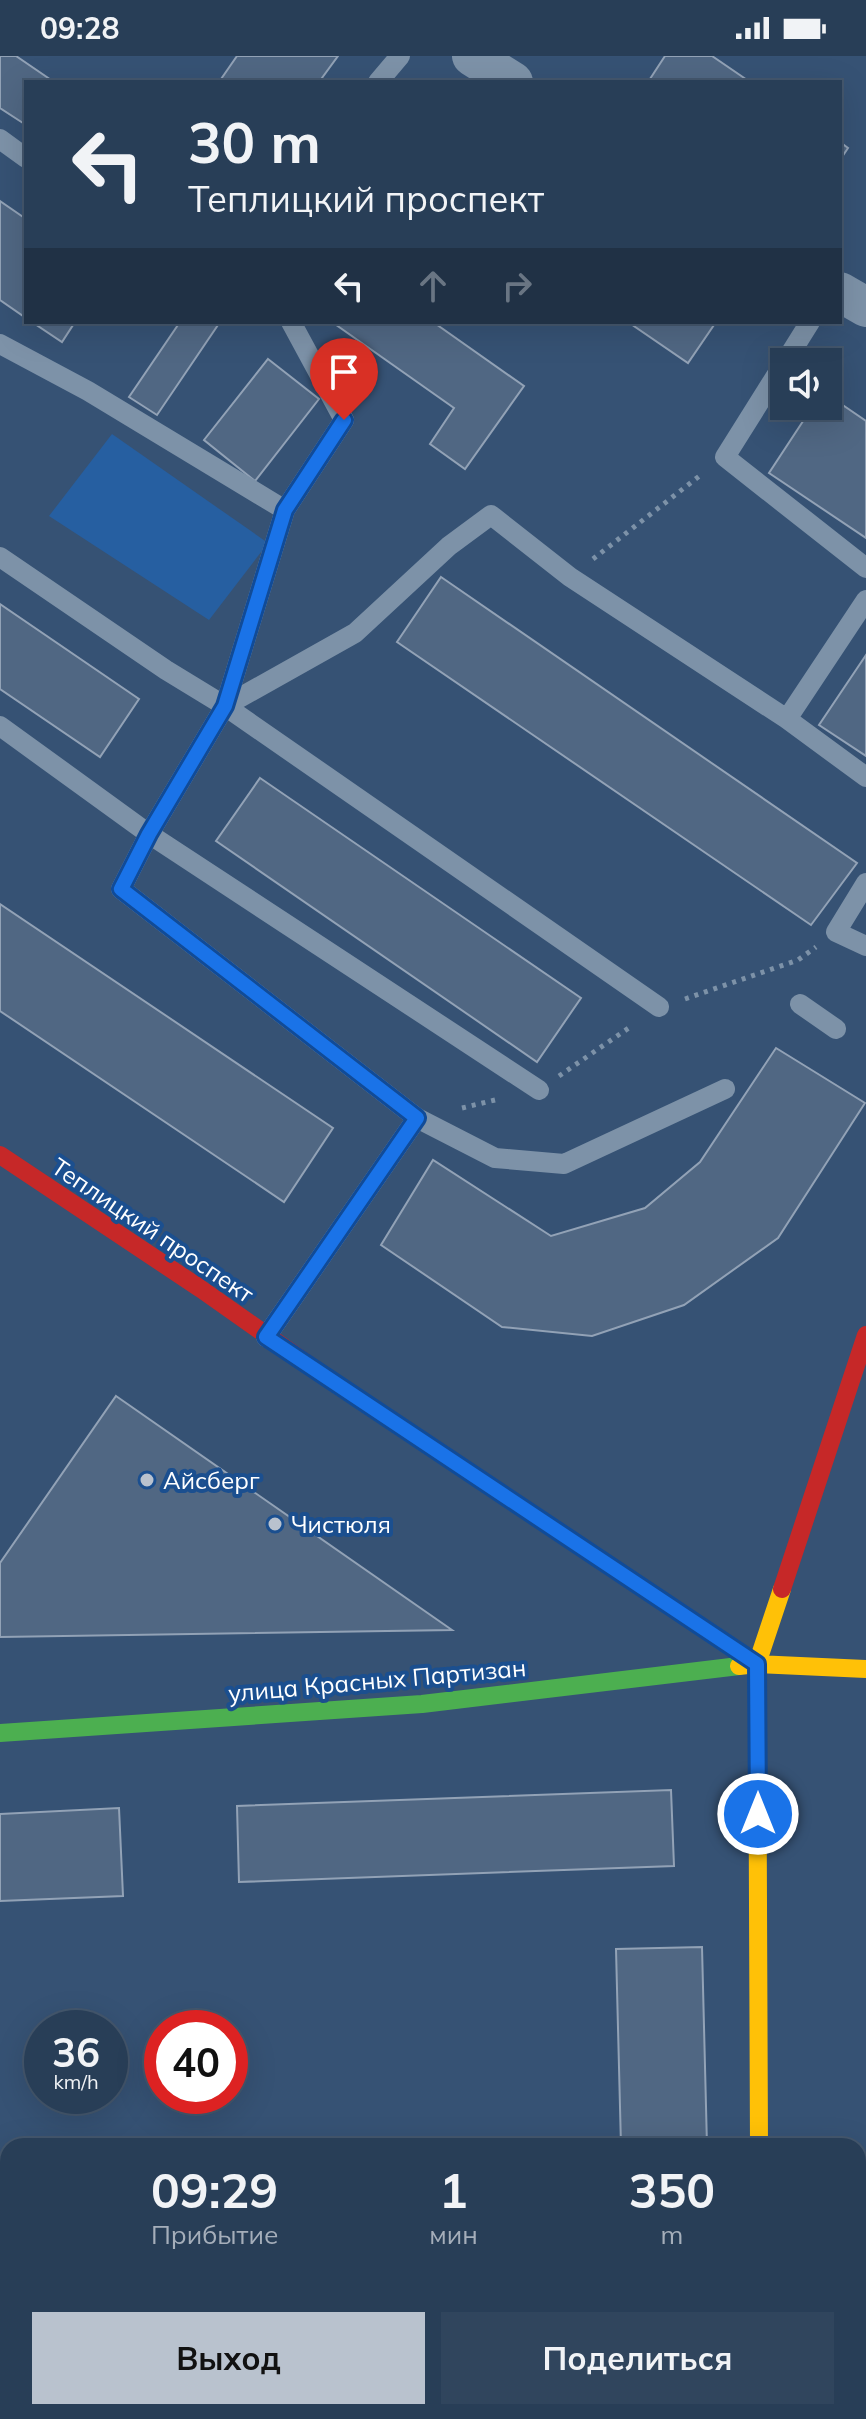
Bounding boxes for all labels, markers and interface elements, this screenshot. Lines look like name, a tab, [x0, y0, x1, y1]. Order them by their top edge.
text: 09:28	[40, 9, 119, 47]
text: 30 m	[188, 107, 321, 177]
icon: left	[56, 112, 160, 216]
text: Теплицкий проспект	[188, 176, 544, 221]
icon: left	[327, 264, 371, 308]
icon: ahead	[411, 264, 455, 308]
icon: right	[495, 264, 539, 308]
pin	[310, 338, 378, 420]
map controls	[770, 348, 842, 420]
button: sound	[770, 348, 842, 420]
icon: arrive	[322, 350, 366, 394]
street label: Теплицкий проспект	[46, 1151, 260, 1309]
place label: Айсберг	[163, 1465, 260, 1495]
marker: Айсберг	[138, 1471, 156, 1489]
place label: Чистюля	[291, 1509, 391, 1539]
marker: Чистюля	[266, 1515, 284, 1533]
street label: улица Красных Партизан	[227, 1652, 527, 1708]
position arrow	[716, 1772, 800, 1856]
speed limit sign: 40	[144, 2010, 248, 2114]
text: 36	[52, 2027, 100, 2077]
text: km/h	[53, 2069, 99, 2094]
text: 09:29	[151, 2160, 278, 2220]
text: 1	[439, 2160, 468, 2220]
text: 350	[629, 2160, 715, 2220]
text: Прибытие	[151, 2218, 278, 2251]
text: мин	[429, 2218, 478, 2251]
text: m	[660, 2218, 683, 2251]
button: Выход	[32, 2312, 425, 2404]
button: Поделиться	[441, 2312, 834, 2404]

